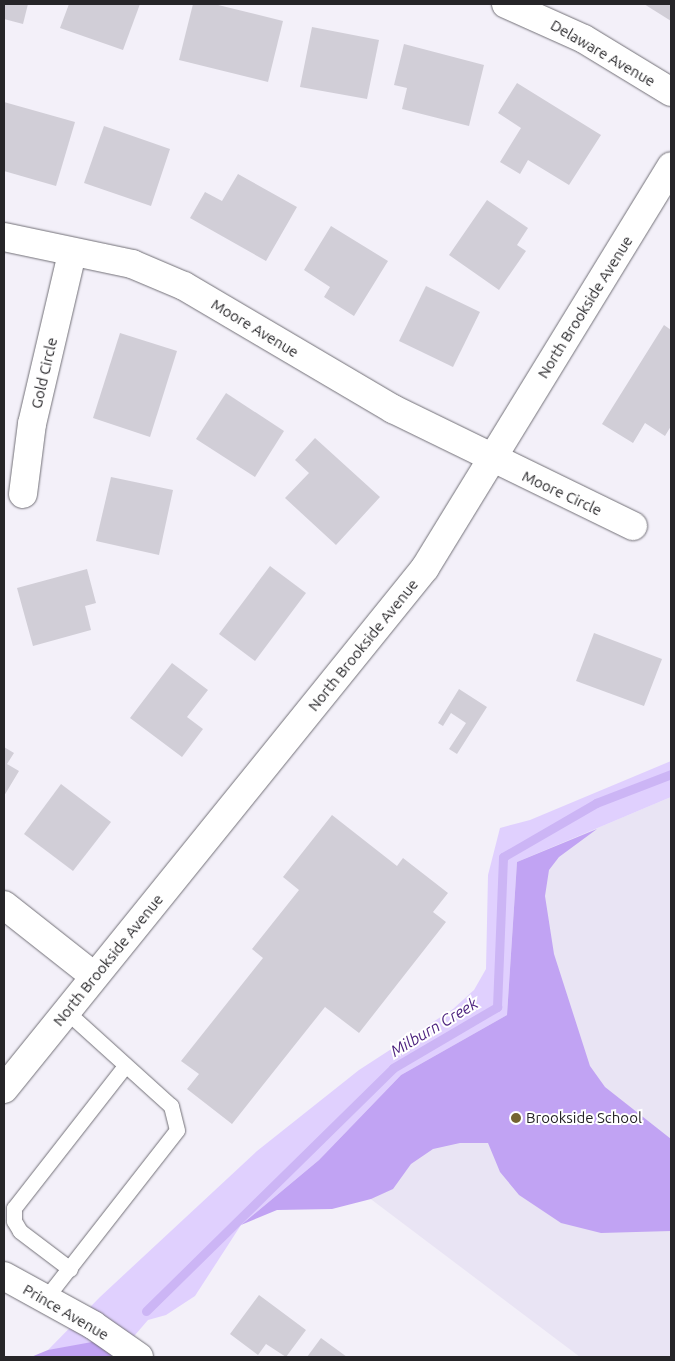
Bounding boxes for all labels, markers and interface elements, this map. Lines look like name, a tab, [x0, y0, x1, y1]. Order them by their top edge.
street label: Delaware Avenue	[547, 16, 659, 90]
street label: North Brookside Avenue	[534, 232, 636, 382]
street label: Moore Avenue	[208, 295, 302, 361]
street label: Gold Circle	[27, 336, 61, 410]
street label: Moore Circle	[519, 467, 605, 519]
street label: North Brookside Avenue	[304, 575, 422, 715]
street label: North Brookside Avenue	[49, 890, 167, 1030]
water label: Milburn Creek	[387, 993, 481, 1061]
place label: Brookside School	[526, 1109, 642, 1127]
marker: Brookside School	[510, 1112, 522, 1124]
street label: Prince Avenue	[20, 1280, 112, 1344]

